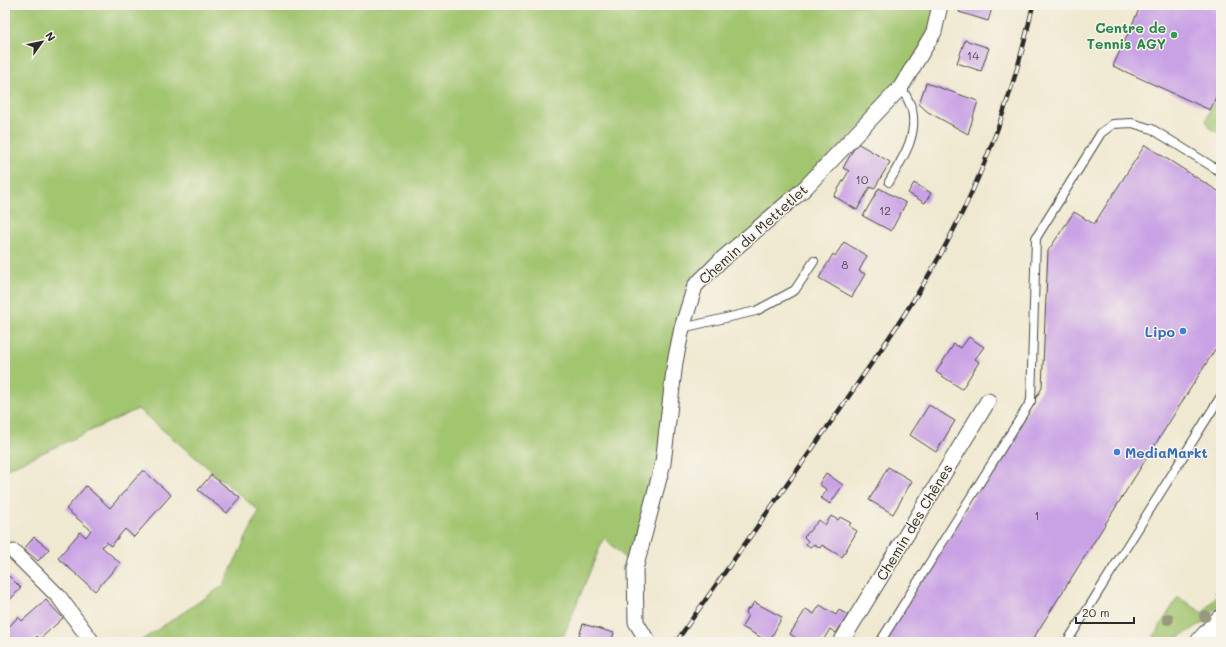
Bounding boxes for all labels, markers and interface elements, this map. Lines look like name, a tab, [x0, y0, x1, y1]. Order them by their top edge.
place label: Centre de Tennis AGY	[1087, 18, 1166, 53]
north arrow	[22, 22, 62, 62]
text: N	[42, 29, 59, 44]
marker: Centre de Tennis AGY	[1169, 30, 1179, 40]
house number: 14	[967, 47, 979, 63]
house number: 10	[856, 171, 869, 187]
street label: Chemin du Mettetlet	[694, 180, 812, 288]
house number: 12	[879, 202, 891, 218]
house number: 8	[841, 256, 849, 272]
place label: Lipo	[1145, 322, 1176, 341]
marker: Lipo	[1178, 326, 1188, 336]
place label: MediaMarkt	[1125, 443, 1208, 462]
marker: MediaMarkt	[1112, 447, 1122, 457]
street label: Chemin des Chênes	[872, 460, 956, 584]
house number: 1	[1034, 507, 1040, 523]
scale bar	[1076, 599, 1134, 625]
text: 20 m	[1082, 604, 1110, 620]

